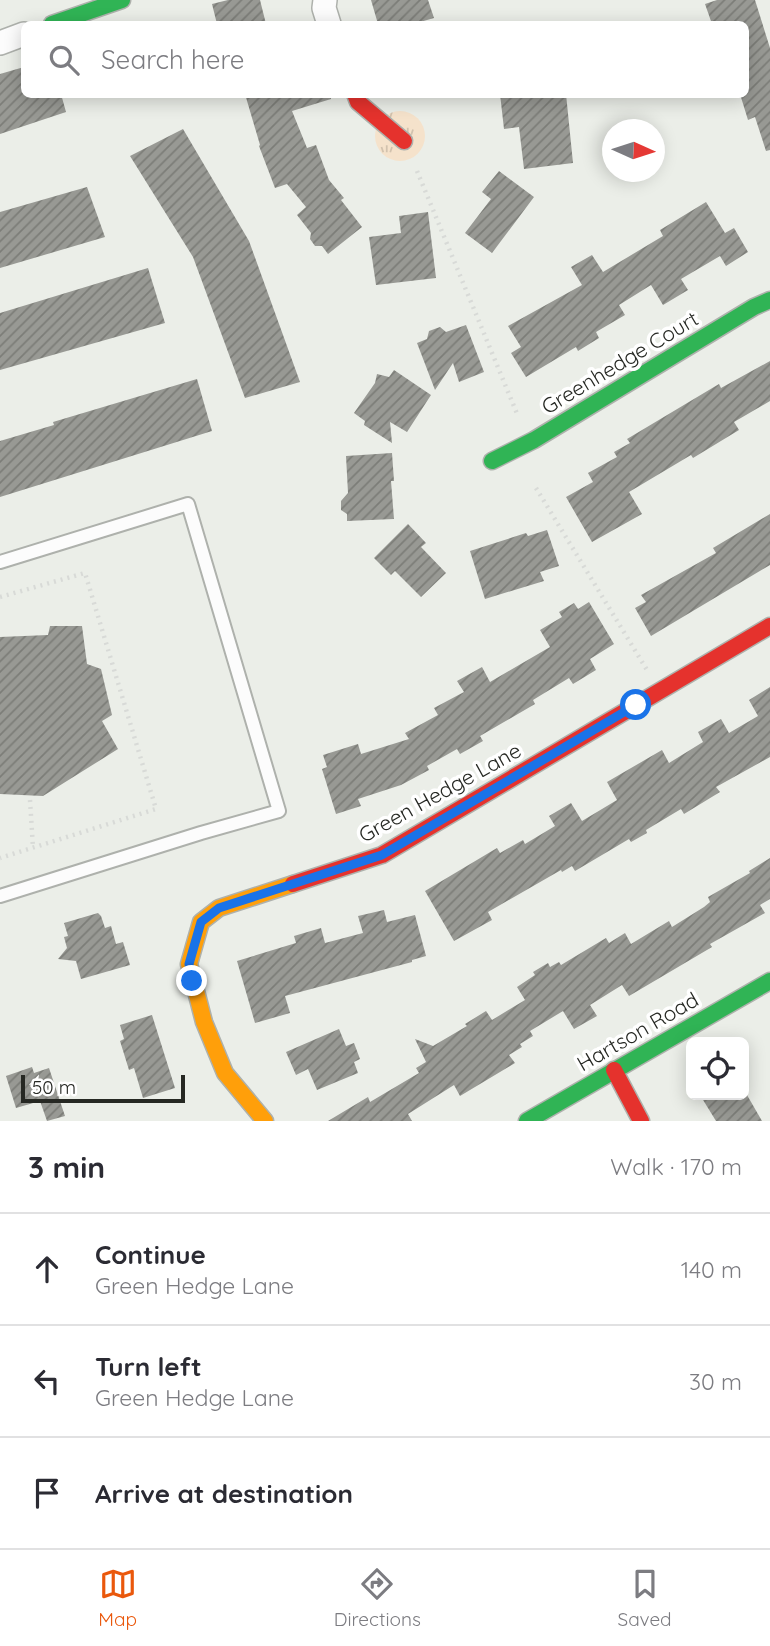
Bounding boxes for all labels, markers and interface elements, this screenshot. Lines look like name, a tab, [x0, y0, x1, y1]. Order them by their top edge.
search box	[21, 21, 749, 98]
icon: search	[45, 41, 83, 79]
text: Search here	[101, 43, 245, 76]
north arrow	[602, 119, 665, 182]
street label: Greenhedge Court	[536, 305, 703, 419]
route start	[620, 689, 651, 720]
street label: Green Hedge Lane	[354, 737, 525, 848]
route end	[176, 965, 207, 996]
street label: Hartson Road	[572, 986, 703, 1076]
map controls	[686, 1037, 749, 1100]
button: locate	[686, 1037, 749, 1100]
scale bar	[21, 1072, 186, 1104]
text: 50 m	[32, 1075, 76, 1099]
text: 3 min	[28, 1148, 105, 1186]
text: Walk · 170 m	[610, 1152, 742, 1181]
text: Continue	[95, 1238, 206, 1271]
icon: ahead	[28, 1250, 66, 1288]
text: 140 m	[681, 1255, 742, 1284]
text: Green Hedge Lane	[95, 1271, 294, 1300]
text: Turn left	[95, 1350, 202, 1383]
icon: left	[28, 1362, 66, 1400]
text: 30 m	[689, 1367, 742, 1396]
text: Green Hedge Lane	[95, 1383, 294, 1412]
icon: arrive	[28, 1474, 66, 1512]
text: Arrive at destination	[95, 1477, 353, 1510]
tab: Map	[98, 1565, 137, 1631]
tab: Directions	[334, 1565, 421, 1631]
tab: Saved	[617, 1565, 672, 1631]

